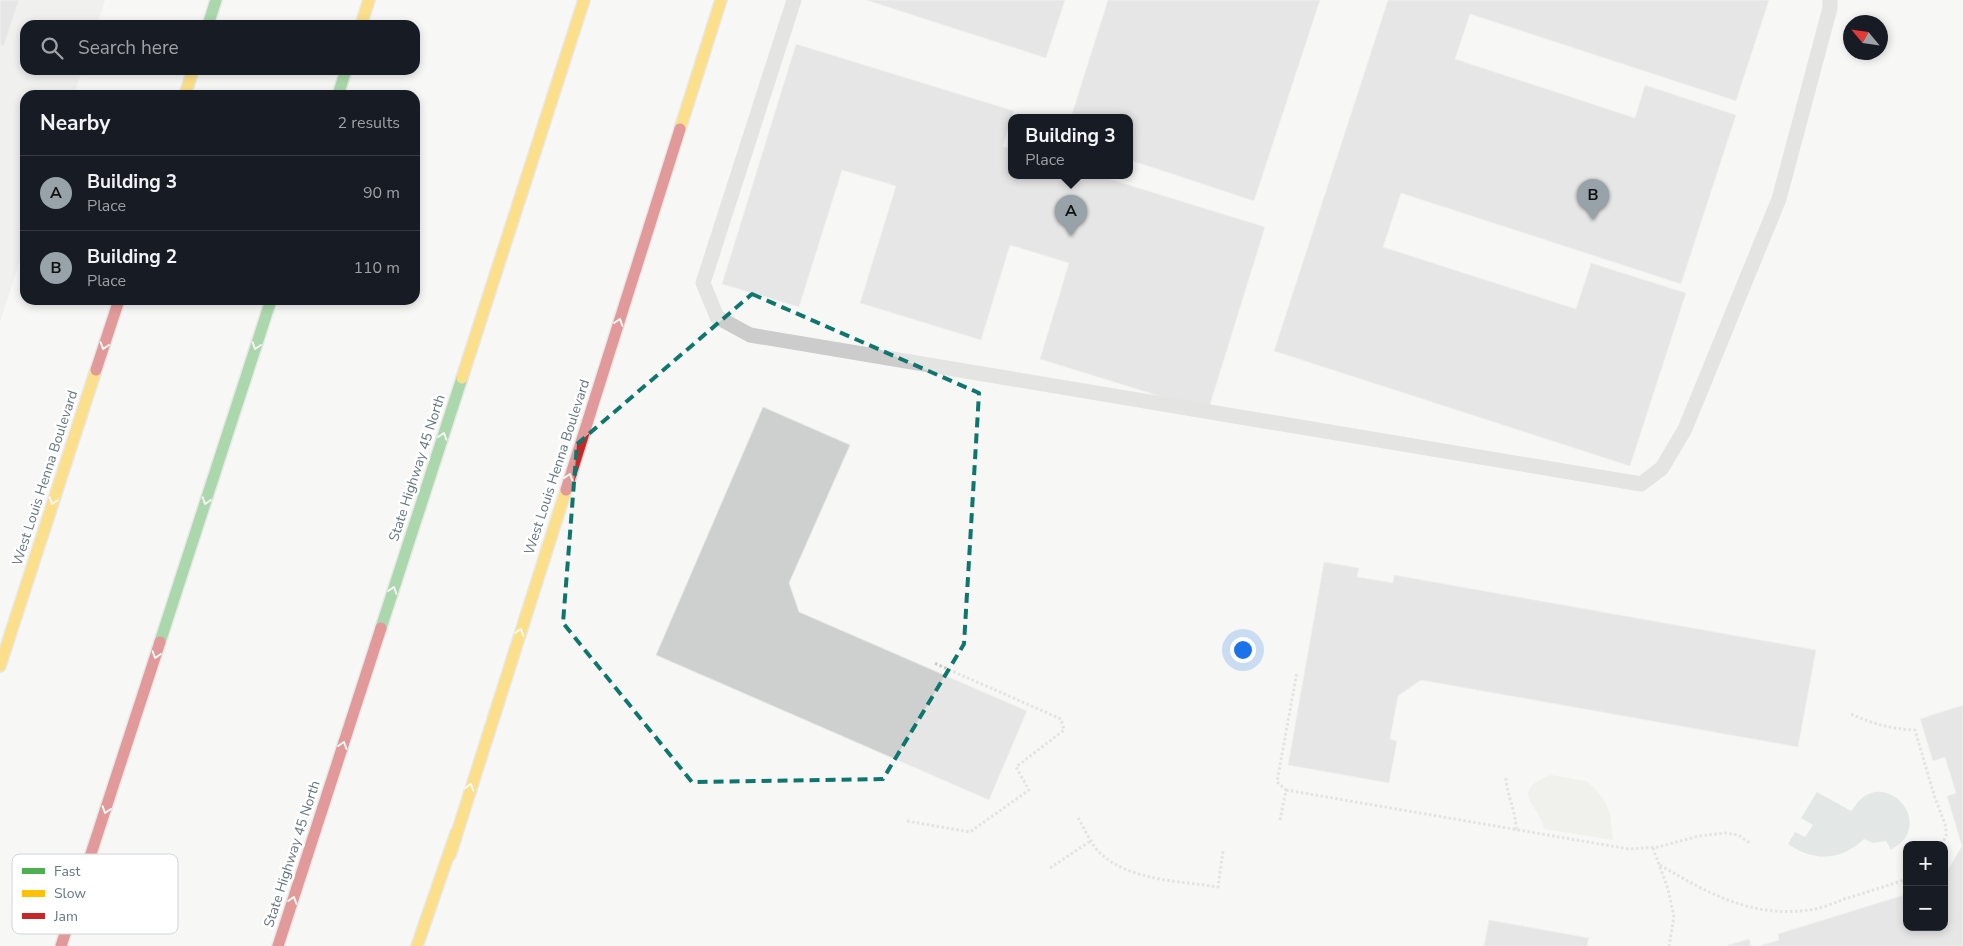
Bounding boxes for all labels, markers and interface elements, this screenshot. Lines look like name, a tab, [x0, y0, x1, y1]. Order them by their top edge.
north arrow	[1843, 15, 1888, 60]
search box	[20, 20, 420, 75]
icon: search	[38, 34, 66, 62]
text: Search here	[78, 35, 179, 61]
text: Nearby	[40, 109, 110, 137]
text: 2 results	[338, 112, 400, 134]
popup	[1008, 114, 1133, 179]
text: Building 3	[1025, 123, 1116, 149]
text: Place	[1025, 149, 1064, 171]
text: Building 3	[87, 169, 177, 195]
pin: B	[1577, 179, 1609, 220]
text: A	[50, 182, 62, 204]
text: 90 m	[363, 182, 400, 204]
text: Place	[87, 195, 126, 217]
pin: A	[1055, 195, 1087, 236]
text: Building 2	[87, 244, 177, 270]
text: B	[50, 257, 62, 279]
text: 110 m	[353, 257, 400, 279]
text: Place	[87, 270, 126, 292]
one-way arrow	[613, 319, 623, 327]
one-way arrow	[99, 342, 109, 350]
one-way arrow	[252, 342, 262, 350]
street label: West Louis Henna Boulevard	[520, 377, 594, 557]
street label: West Louis Henna Boulevard	[8, 388, 82, 568]
street label: State Highway 45 North	[384, 392, 450, 544]
one-way arrow	[437, 432, 447, 441]
one-way arrow	[564, 474, 574, 482]
one-way arrow	[49, 496, 59, 505]
one-way arrow	[202, 496, 212, 505]
one-way arrow	[387, 587, 397, 595]
one-way arrow	[514, 628, 524, 637]
your location	[1230, 637, 1256, 663]
one-way arrow	[151, 651, 161, 659]
one-way arrow	[337, 741, 347, 750]
street label: State Highway 45 North	[259, 778, 325, 930]
one-way arrow	[465, 783, 475, 792]
one-way arrow	[101, 805, 111, 814]
map controls	[1903, 841, 1948, 931]
button: +	[1903, 841, 1948, 886]
legend	[12, 854, 178, 934]
text: Fast	[54, 862, 80, 881]
text: Slow	[54, 884, 86, 903]
button: −	[1903, 886, 1948, 931]
one-way arrow	[287, 896, 297, 904]
text: Jam	[53, 907, 78, 926]

